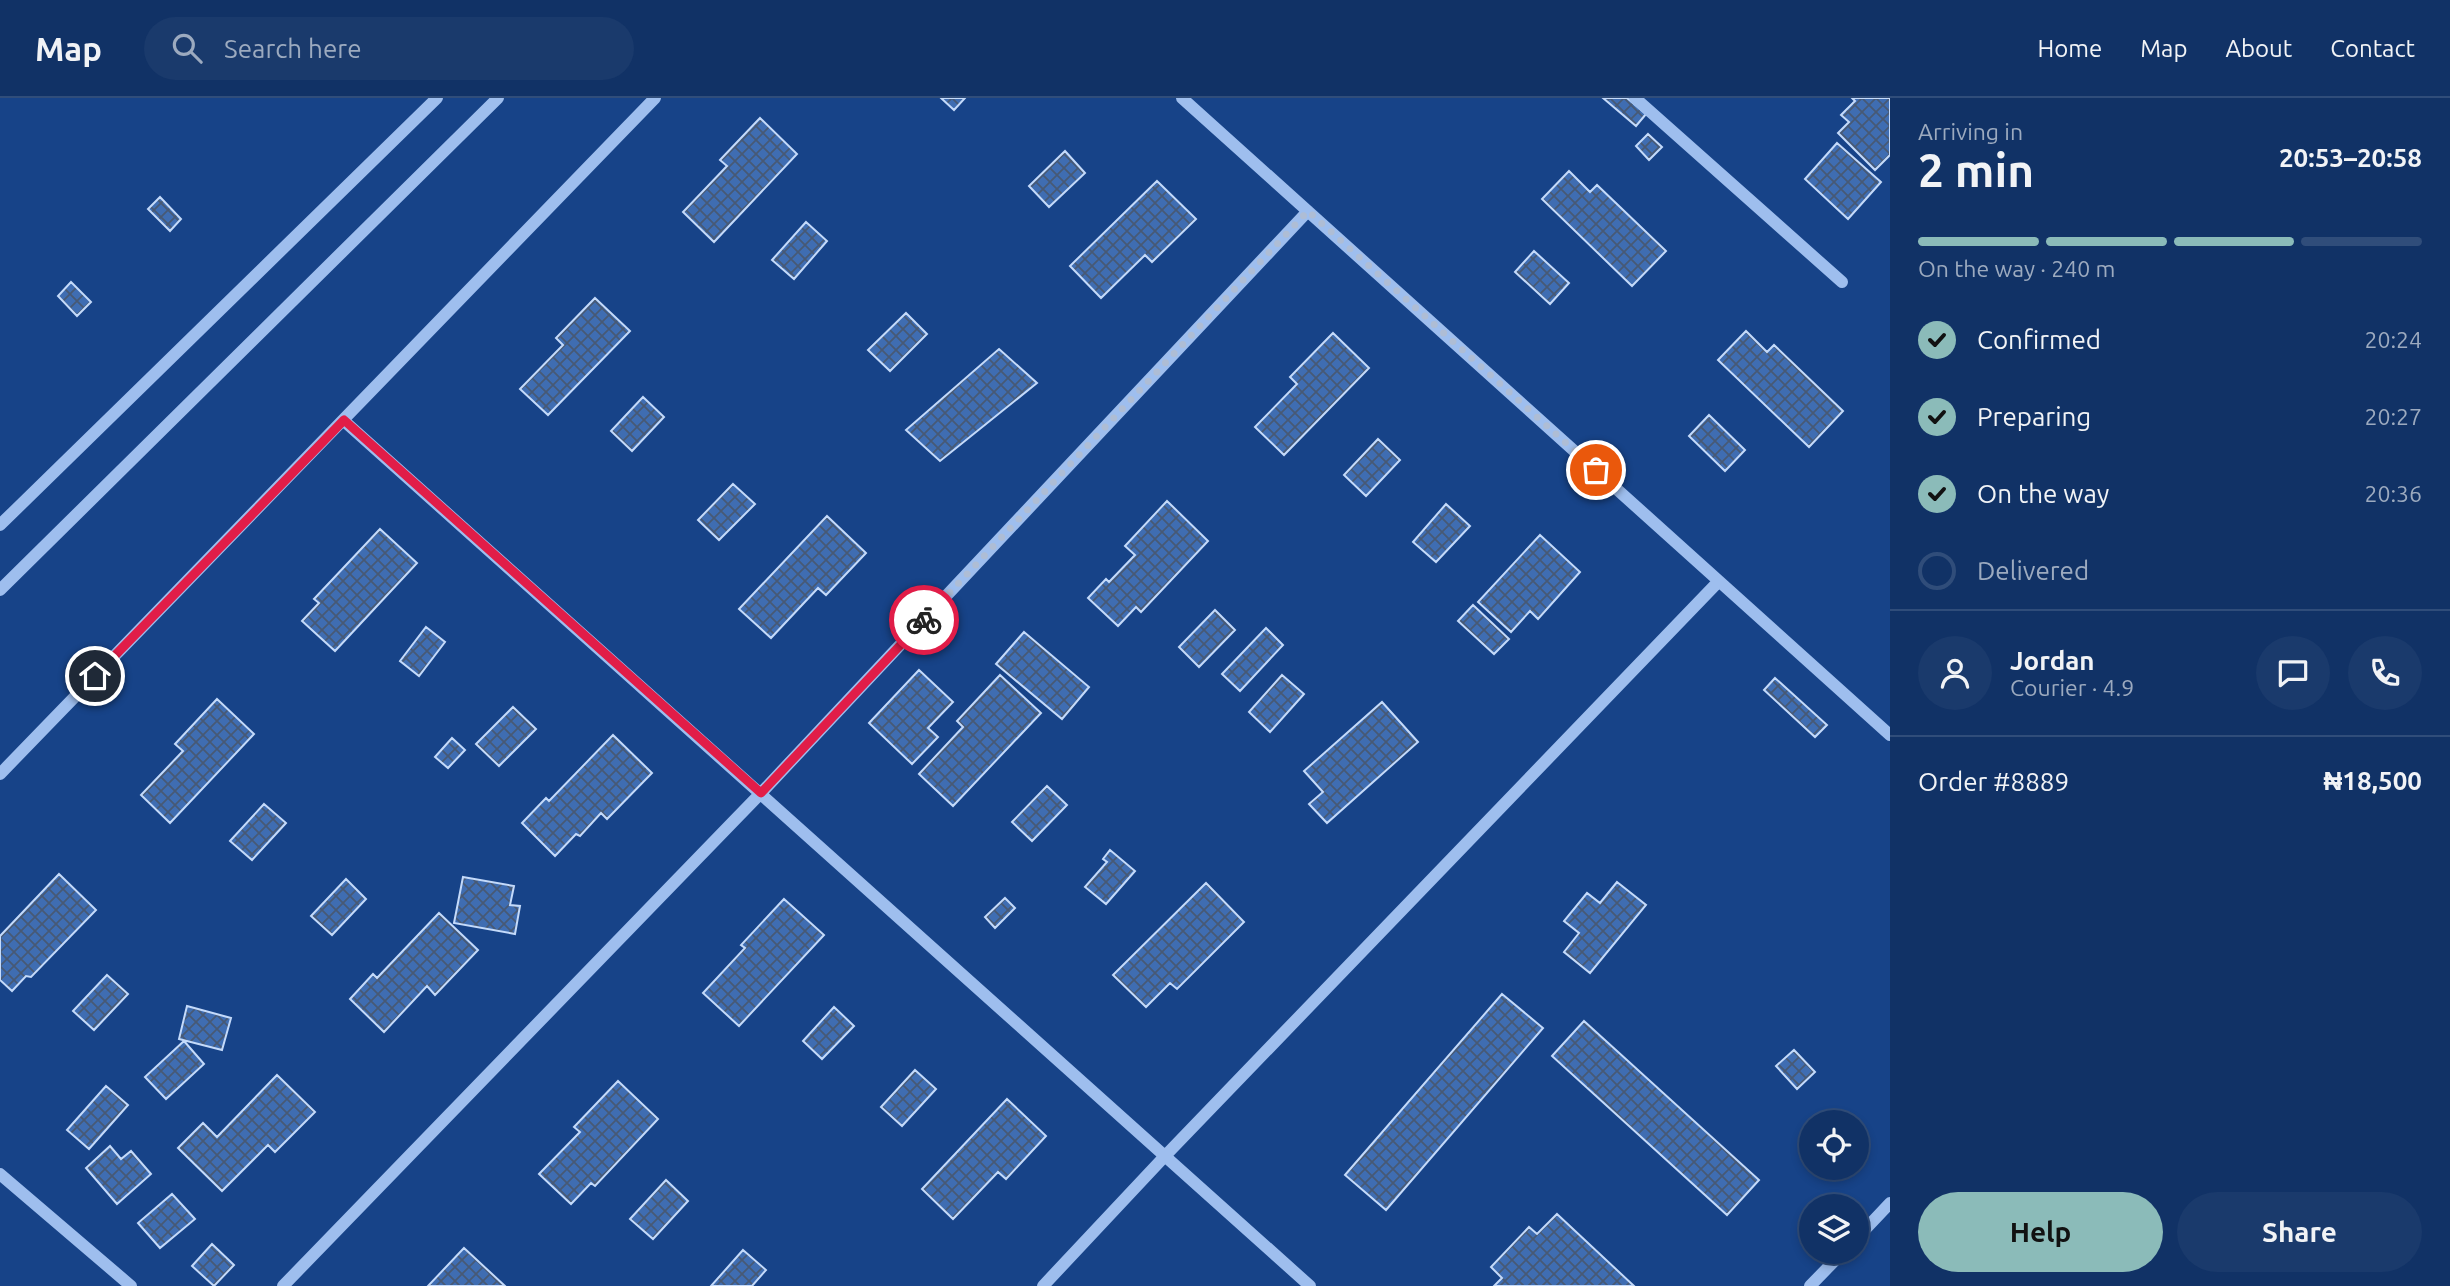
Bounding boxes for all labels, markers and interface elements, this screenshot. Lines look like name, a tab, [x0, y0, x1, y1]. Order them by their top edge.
search box	[144, 17, 634, 80]
icon: search	[168, 29, 206, 67]
text: Map	[35, 30, 102, 67]
text: Search here	[224, 34, 362, 63]
text: Home	[2037, 35, 2102, 62]
text: Map	[2140, 35, 2187, 62]
text: About	[2225, 35, 2292, 62]
text: Contact	[2330, 35, 2415, 62]
text: Arriving in	[1918, 119, 2023, 144]
text: 20:53–20:58	[2279, 143, 2422, 172]
text: 2 min	[1918, 144, 2034, 196]
text: On the way · 240 m	[1918, 256, 2115, 281]
icon: check	[1918, 321, 1956, 359]
text: Confirmed	[1977, 325, 2101, 354]
text: 20:24	[2364, 327, 2422, 352]
icon: check	[1918, 398, 1956, 436]
text: Preparing	[1977, 402, 2091, 431]
text: 20:27	[2364, 404, 2422, 429]
pin	[1566, 440, 1626, 500]
icon: bag	[1577, 451, 1615, 489]
icon: check	[1918, 475, 1956, 513]
text: On the way	[1977, 479, 2109, 508]
text: 20:36	[2364, 481, 2422, 506]
text: Delivered	[1977, 556, 2089, 585]
courier	[889, 585, 959, 655]
icon: bike	[905, 601, 943, 639]
button: person	[1918, 636, 1992, 710]
button: chat	[2256, 636, 2330, 710]
button: phone	[2348, 636, 2422, 710]
pin	[65, 646, 125, 706]
text: Jordan	[2010, 646, 2095, 675]
icon: home	[76, 657, 114, 695]
text: Courier · 4.9	[2010, 675, 2134, 700]
text: ₦18,500	[2324, 766, 2422, 795]
text: Order #8889	[1918, 767, 2069, 796]
map controls	[1799, 1110, 1869, 1264]
button: locate	[1799, 1110, 1869, 1180]
button: Help	[1918, 1192, 2163, 1272]
button: Share	[2177, 1192, 2422, 1272]
button: layers	[1799, 1194, 1869, 1264]

